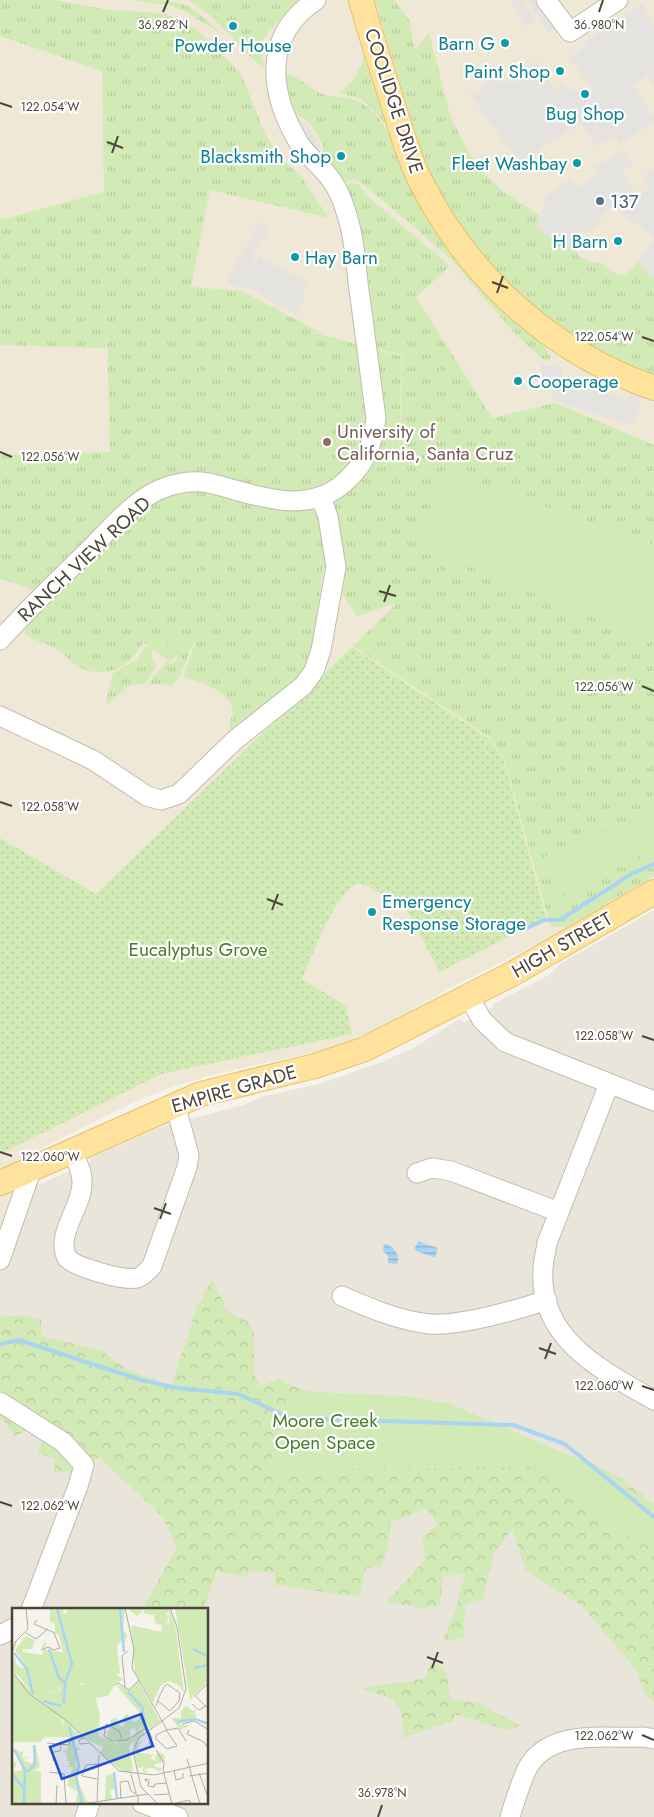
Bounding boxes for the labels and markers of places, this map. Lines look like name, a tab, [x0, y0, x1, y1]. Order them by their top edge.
marker: Powder House	[227, 20, 239, 32]
place label: Barn G	[438, 30, 495, 57]
place label: Powder House	[174, 32, 292, 59]
marker: Barn G	[499, 37, 511, 49]
place label: Paint Shop	[464, 58, 550, 85]
marker: Paint Shop	[554, 65, 566, 77]
marker: Bug Shop	[579, 88, 591, 100]
place label: Bug Shop	[546, 100, 625, 127]
place label: Blacksmith Shop	[200, 143, 331, 170]
marker: Blacksmith Shop	[335, 150, 347, 162]
place label: Fleet Washbay	[451, 150, 568, 177]
marker: Fleet Washbay	[571, 157, 583, 169]
place label: 137	[610, 188, 639, 215]
marker: 137	[594, 195, 606, 207]
place label: H Barn	[552, 228, 608, 255]
marker: H Barn	[612, 235, 624, 247]
place label: Hay Barn	[305, 244, 378, 271]
marker: Hay Barn	[289, 251, 301, 263]
place label: Cooperage	[528, 368, 619, 395]
marker: Cooperage	[512, 375, 524, 387]
place label: University of California, Santa Cruz	[337, 418, 514, 467]
marker: University of California, Santa Cruz	[321, 436, 333, 448]
place label: Emergency Response Storage	[382, 888, 526, 937]
marker: Emergency Response Storage	[366, 906, 378, 918]

